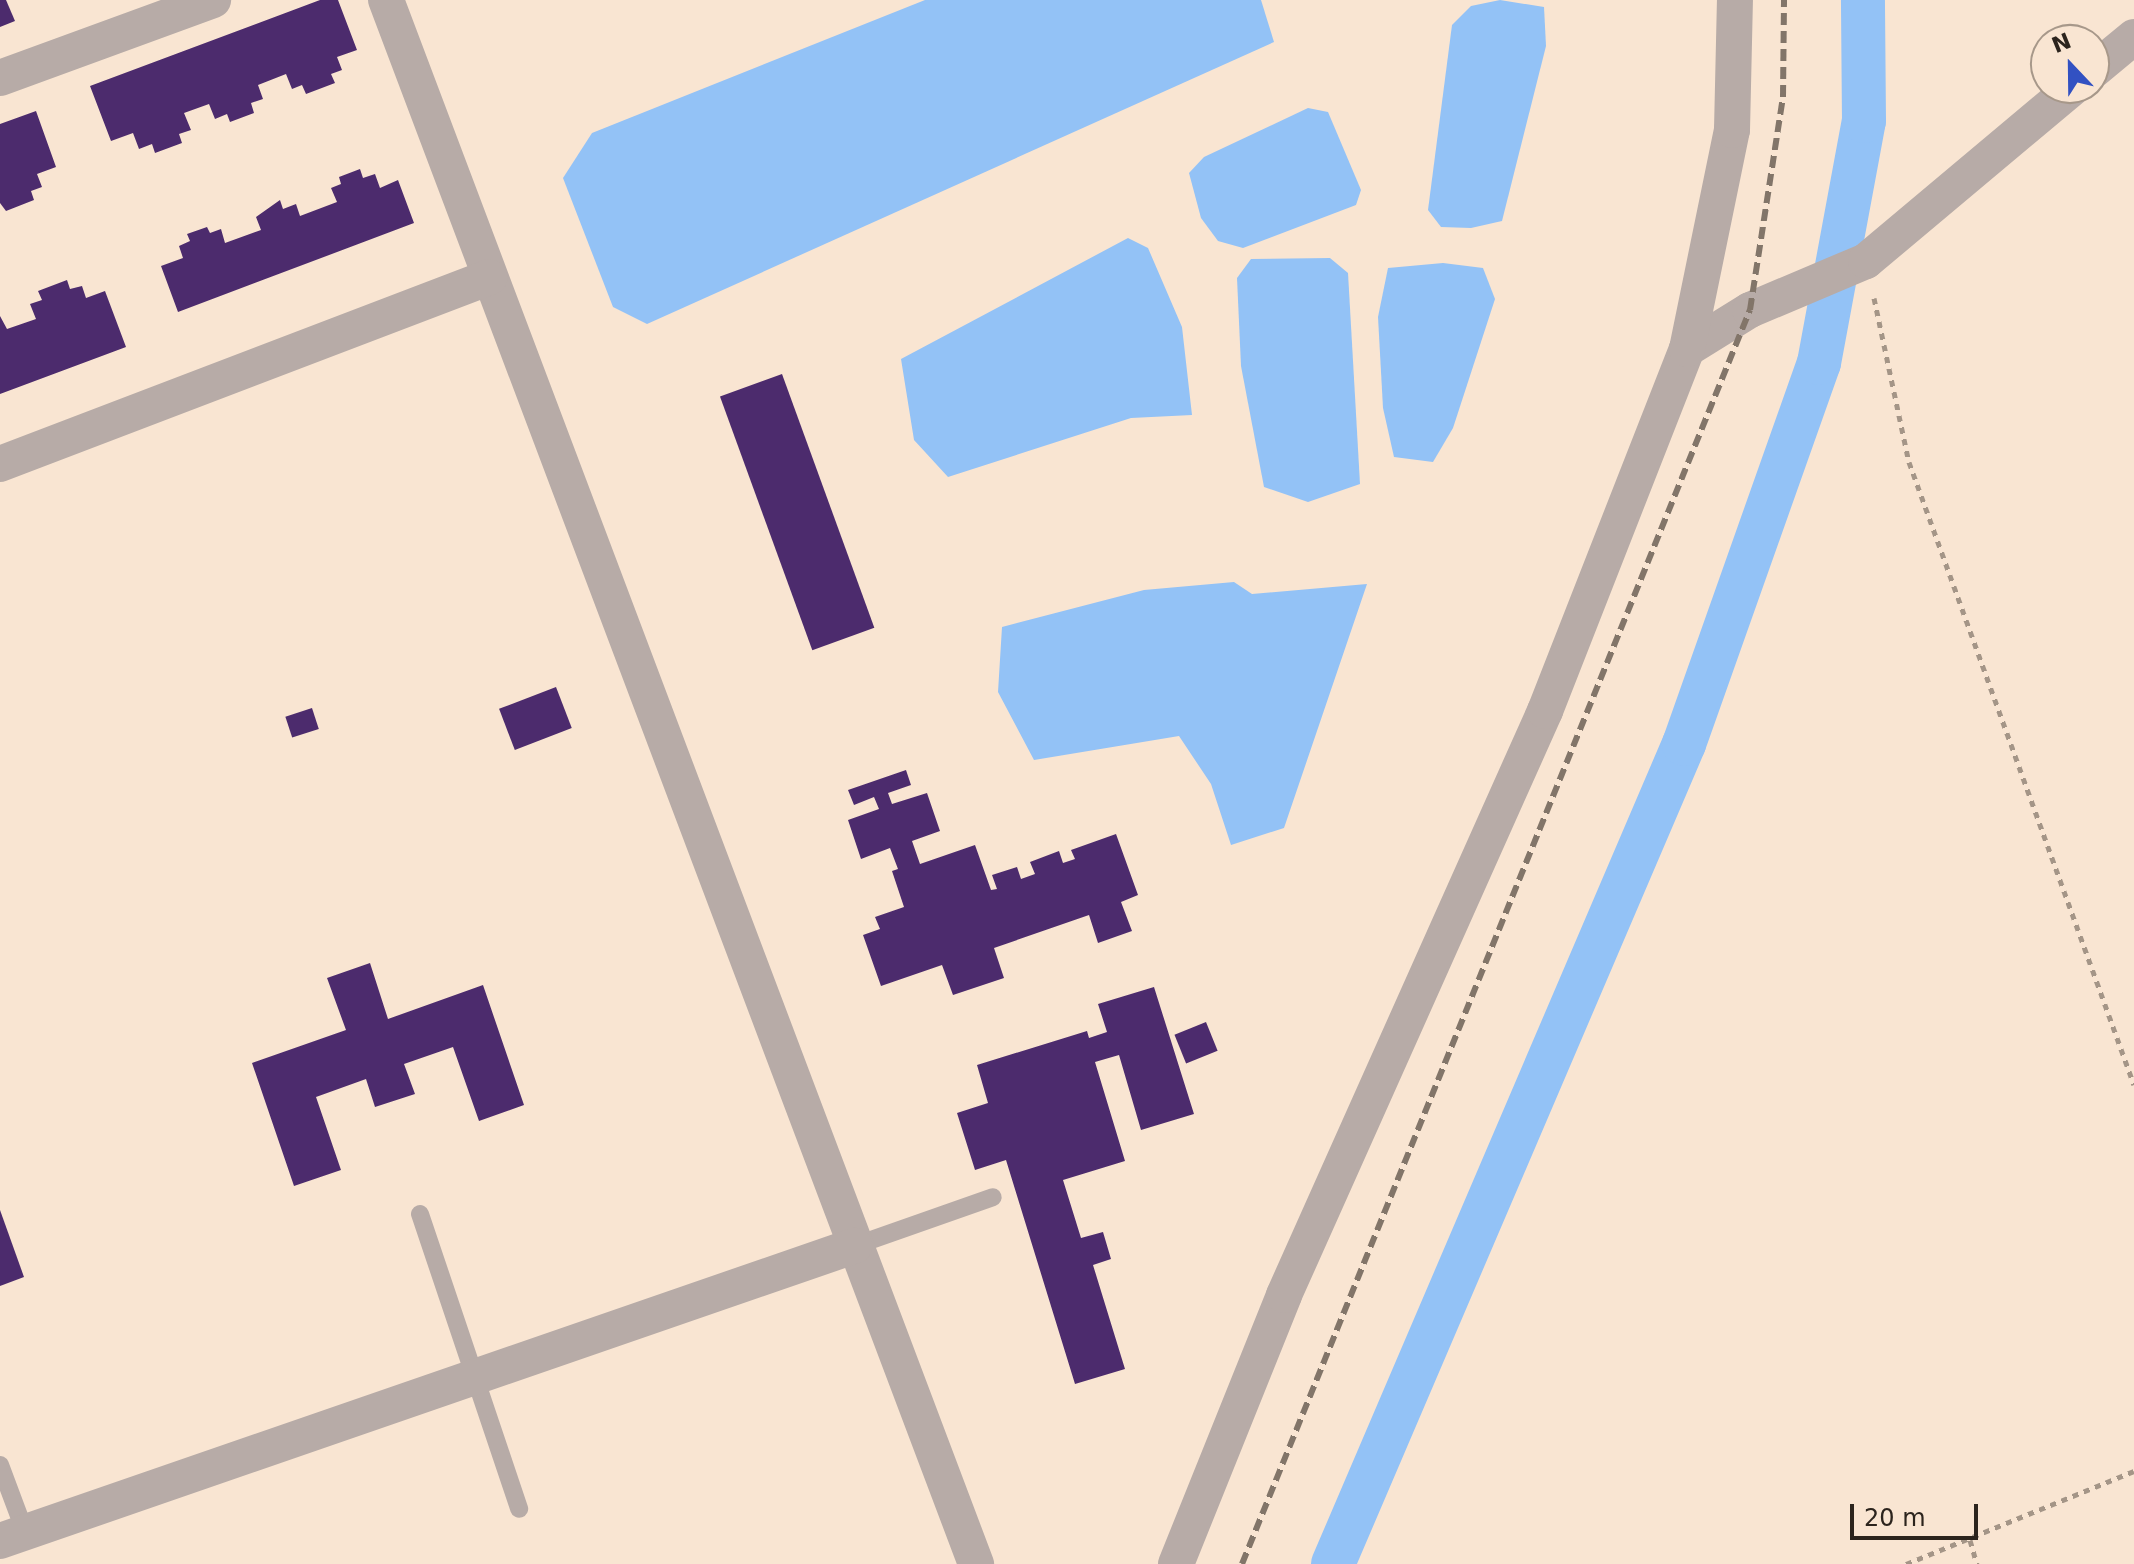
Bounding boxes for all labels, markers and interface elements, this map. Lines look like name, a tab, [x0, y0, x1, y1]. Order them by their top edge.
north arrow	[2030, 24, 2110, 104]
text: N	[2048, 28, 2075, 58]
scale bar	[1854, 1488, 1982, 1538]
text: 20 m	[1864, 1504, 1926, 1532]

